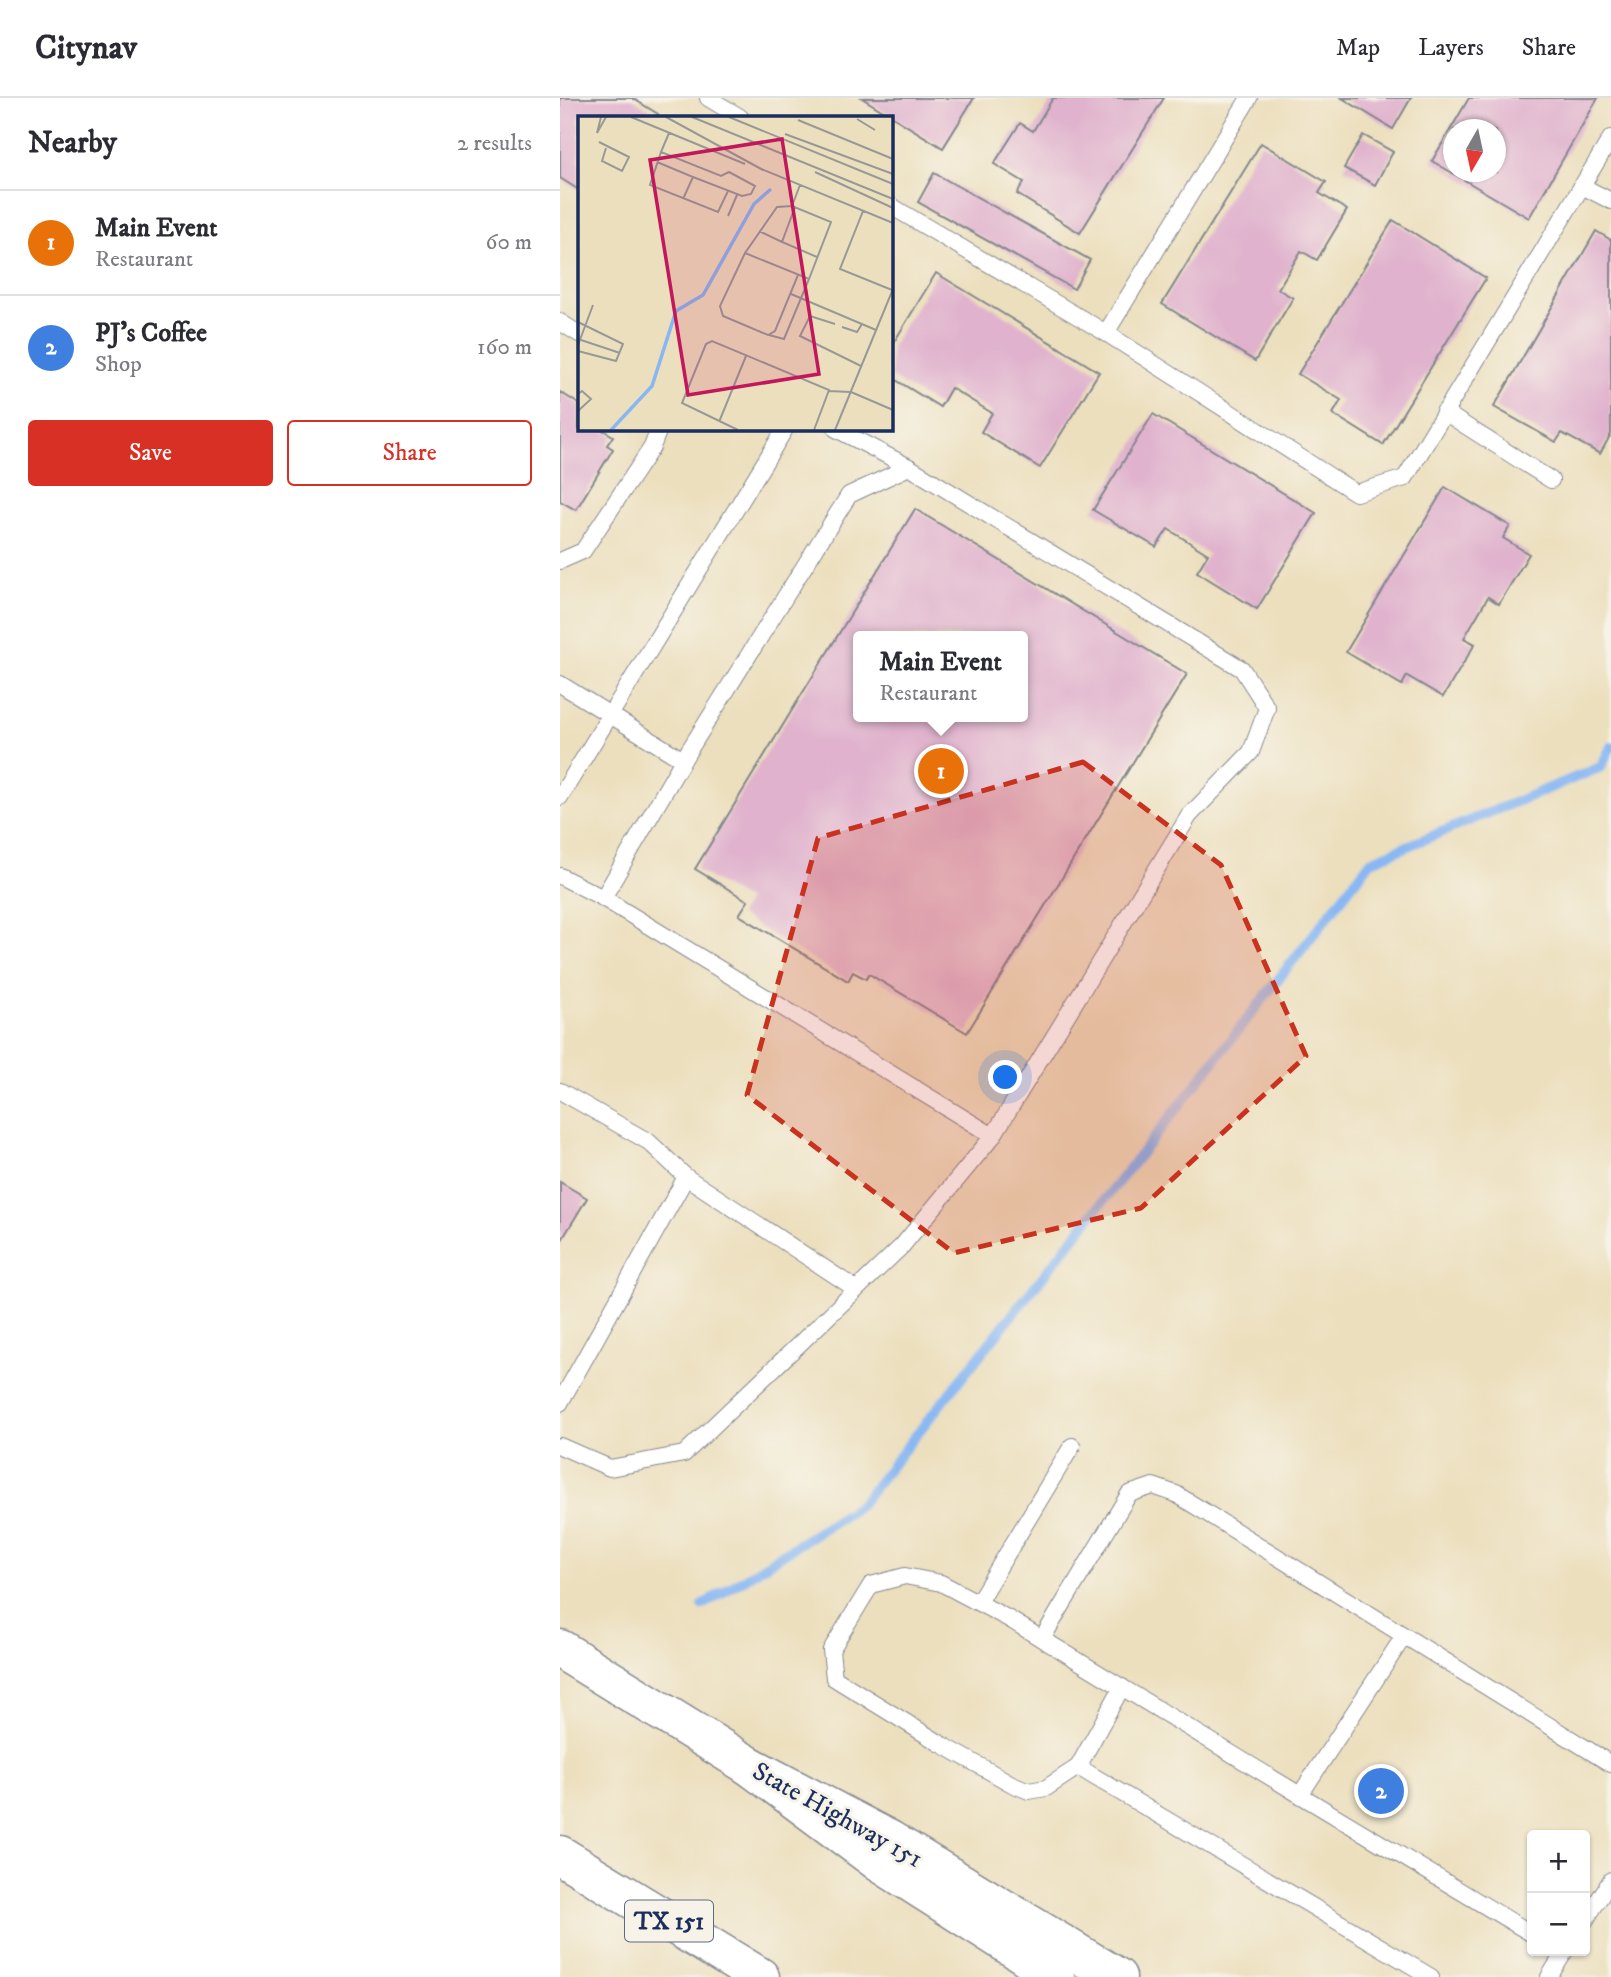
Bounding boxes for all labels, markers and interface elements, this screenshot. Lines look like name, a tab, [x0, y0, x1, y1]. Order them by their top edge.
text: Citynav	[35, 28, 137, 69]
text: Map	[1336, 33, 1380, 63]
text: Layers	[1418, 33, 1484, 63]
text: Share	[1522, 33, 1576, 63]
inset map	[578, 116, 892, 430]
north arrow	[1443, 119, 1506, 182]
text: Nearby	[28, 125, 117, 162]
text: 2 results	[457, 129, 532, 158]
text: Main Event	[95, 212, 217, 245]
text: 1	[47, 228, 55, 257]
text: 60 m	[485, 228, 532, 257]
text: Restaurant	[95, 245, 193, 274]
text: PJ's Coffee	[95, 317, 207, 350]
text: 2	[45, 333, 57, 362]
text: 160 m	[477, 333, 532, 362]
text: Shop	[95, 350, 142, 379]
button: Save	[28, 420, 273, 486]
button: Share	[287, 420, 532, 486]
popup	[853, 631, 1028, 722]
text: Main Event	[879, 646, 1002, 679]
text: Restaurant	[879, 679, 977, 708]
pin: 1	[918, 745, 964, 797]
your location	[988, 1060, 1022, 1094]
street label: State Highway 151	[746, 1755, 928, 1876]
pin: 2	[1358, 1765, 1404, 1817]
map controls	[1527, 1830, 1590, 1956]
button: +	[1527, 1830, 1590, 1893]
button: −	[1527, 1893, 1590, 1956]
road number: TX 151	[625, 1900, 713, 1942]

